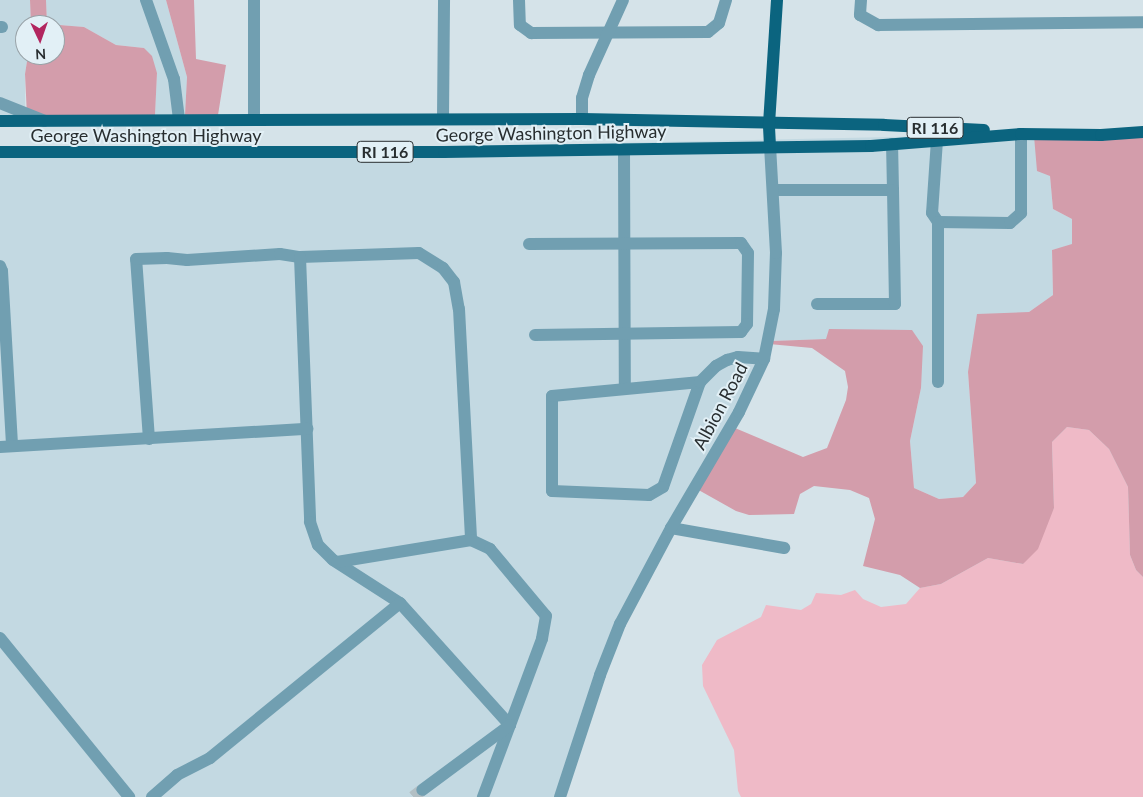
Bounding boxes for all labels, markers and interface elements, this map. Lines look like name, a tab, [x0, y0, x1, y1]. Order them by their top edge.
north arrow	[15, 15, 65, 65]
text: N	[35, 46, 47, 63]
road number: RI 116	[906, 115, 964, 142]
street label: George Washington Highway	[435, 120, 667, 146]
street label: George Washington Highway	[30, 124, 262, 146]
road number: RI 116	[356, 138, 414, 166]
street label: Albion Road	[688, 359, 752, 453]

